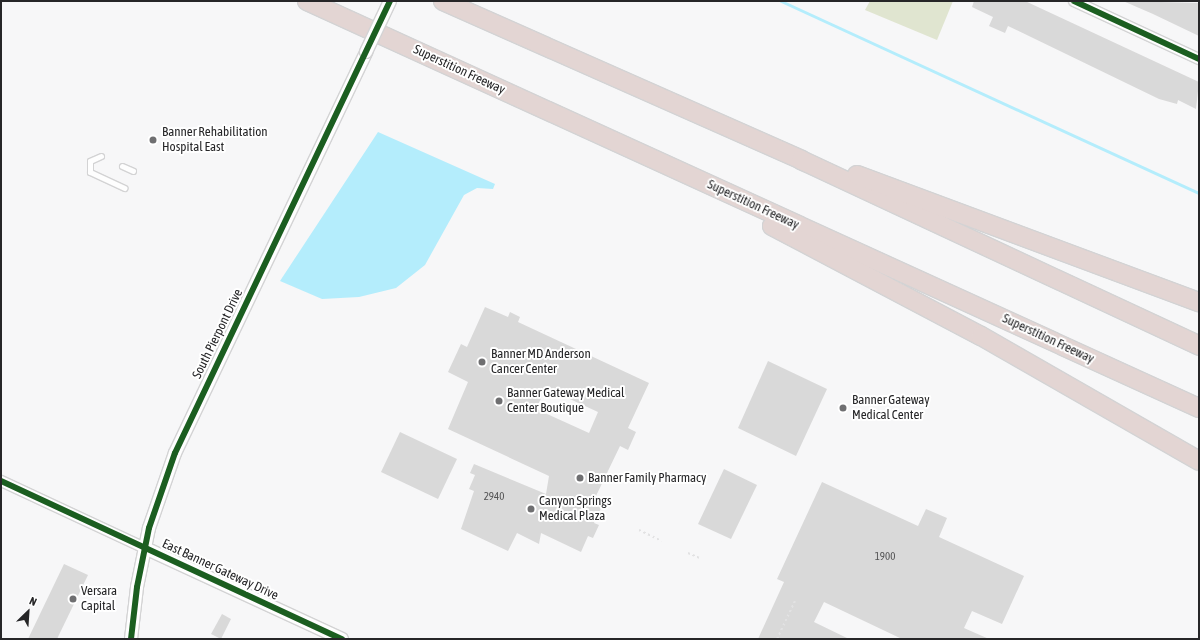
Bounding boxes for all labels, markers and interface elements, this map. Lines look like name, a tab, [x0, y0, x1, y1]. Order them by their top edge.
street label: Superstition Freeway	[411, 42, 507, 98]
place label: Banner Rehabilitation Hospital East	[162, 125, 268, 156]
marker: Banner Rehabilitation Hospital East	[147, 134, 159, 146]
street label: Superstition Freeway	[705, 177, 801, 233]
street label: South Pierpont Drive	[190, 287, 246, 381]
street label: Superstition Freeway	[1000, 311, 1096, 367]
place label: Banner MD Anderson Cancer Center	[491, 347, 591, 378]
marker: Banner MD Anderson Cancer Center	[476, 356, 488, 368]
place label: Banner Gateway Medical Center Boutique	[507, 386, 624, 417]
place label: Banner Gateway Medical Center	[852, 393, 930, 424]
marker: Banner Gateway Medical Center Boutique	[494, 396, 504, 406]
marker: Banner Gateway Medical Center	[837, 402, 849, 414]
place label: Banner Family Pharmacy	[588, 470, 706, 486]
marker: Banner Family Pharmacy	[575, 473, 585, 483]
house number: 2940	[484, 489, 504, 503]
place label: Canyon Springs Medical Plaza	[539, 494, 612, 525]
marker: Canyon Springs Medical Plaza	[526, 504, 536, 514]
street label: East Banner Gateway Drive	[159, 536, 281, 604]
house number: 1900	[875, 549, 895, 563]
place label: Versara Capital	[81, 584, 117, 615]
north arrow	[8, 592, 48, 632]
text: N	[28, 594, 39, 608]
marker: Versara Capital	[68, 594, 78, 604]

